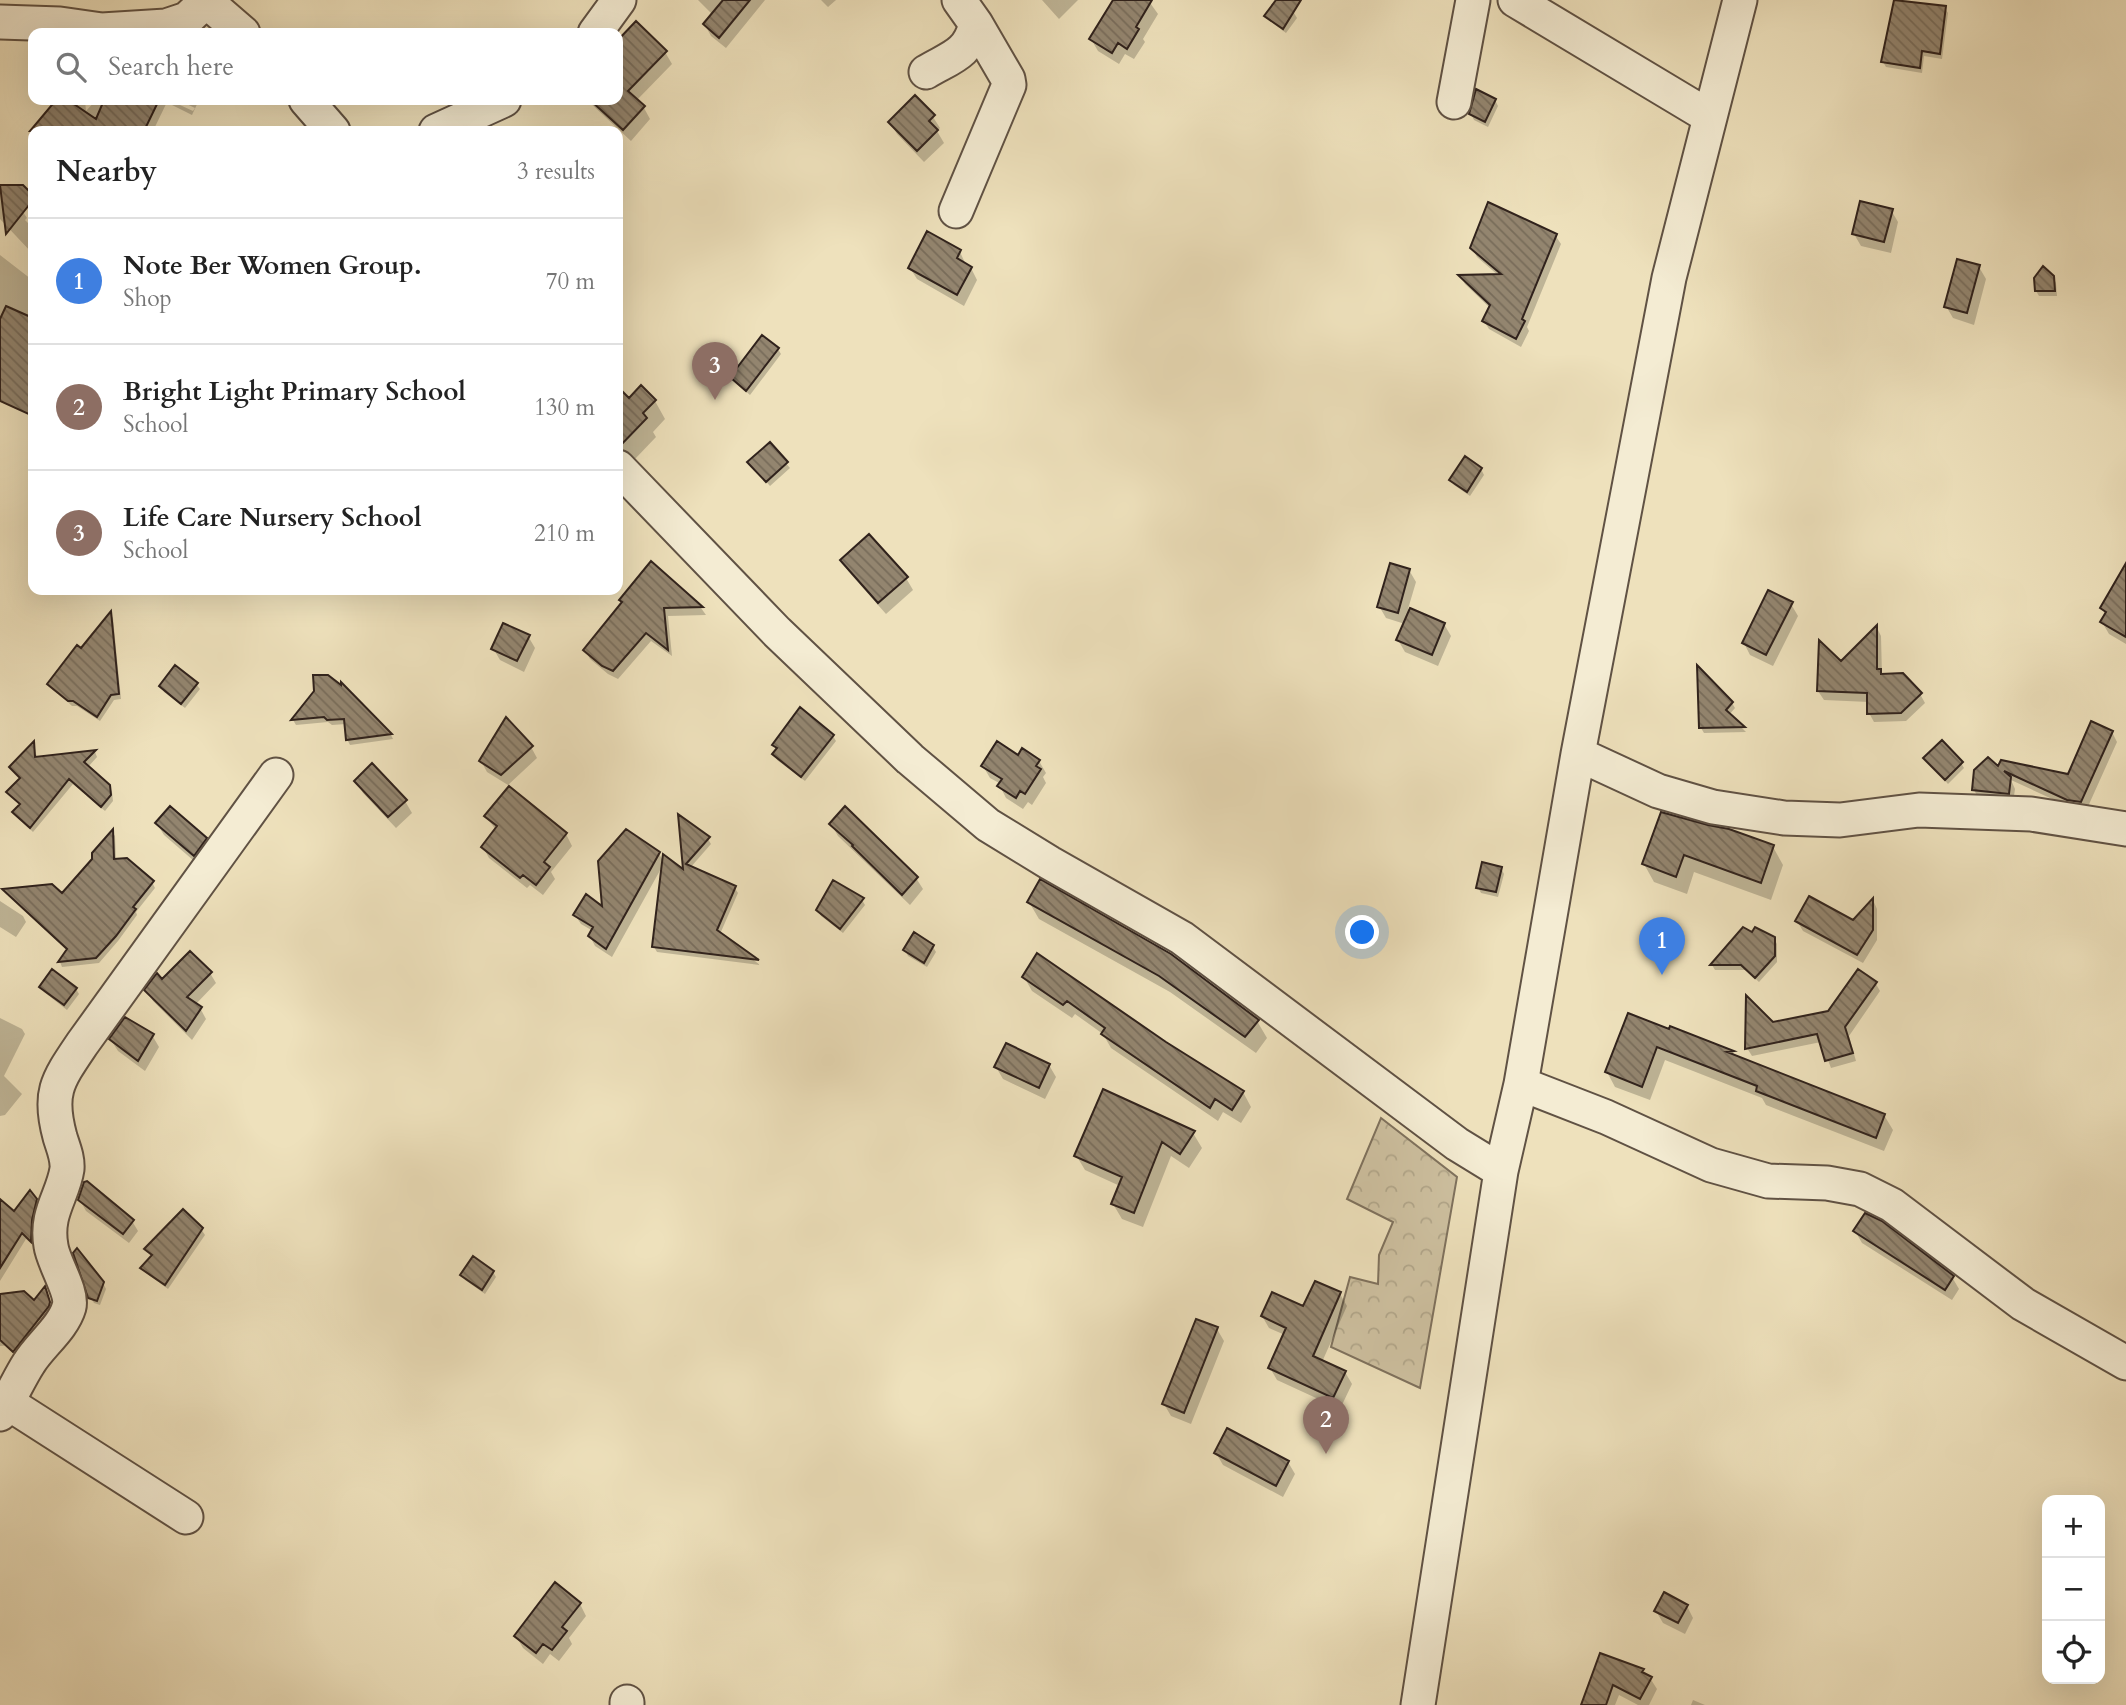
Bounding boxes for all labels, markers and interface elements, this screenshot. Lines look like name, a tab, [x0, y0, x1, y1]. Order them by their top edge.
search box	[28, 28, 623, 105]
icon: search	[52, 48, 90, 86]
text: Search here	[108, 49, 234, 84]
text: Nearby	[56, 151, 157, 192]
text: 3 results	[517, 156, 595, 187]
text: Note Ber Women Group.	[123, 248, 421, 283]
text: 1	[73, 266, 85, 297]
text: 70 m	[546, 266, 595, 297]
text: Shop	[123, 283, 172, 314]
pin: 3	[692, 342, 738, 400]
text: Bright Light Primary School	[123, 374, 466, 409]
text: 2	[73, 392, 85, 423]
text: 130 m	[534, 392, 595, 423]
text: School	[123, 409, 188, 440]
text: Life Care Nursery School	[123, 500, 422, 535]
text: 3	[73, 518, 85, 549]
text: 210 m	[534, 518, 595, 549]
text: School	[123, 535, 188, 566]
your location	[1345, 915, 1379, 949]
pin: 1	[1639, 917, 1685, 975]
pin: 2	[1303, 1396, 1349, 1454]
map controls	[2042, 1495, 2105, 1684]
button: +	[2042, 1495, 2105, 1558]
button: −	[2042, 1558, 2105, 1621]
button: locate	[2042, 1621, 2105, 1684]

